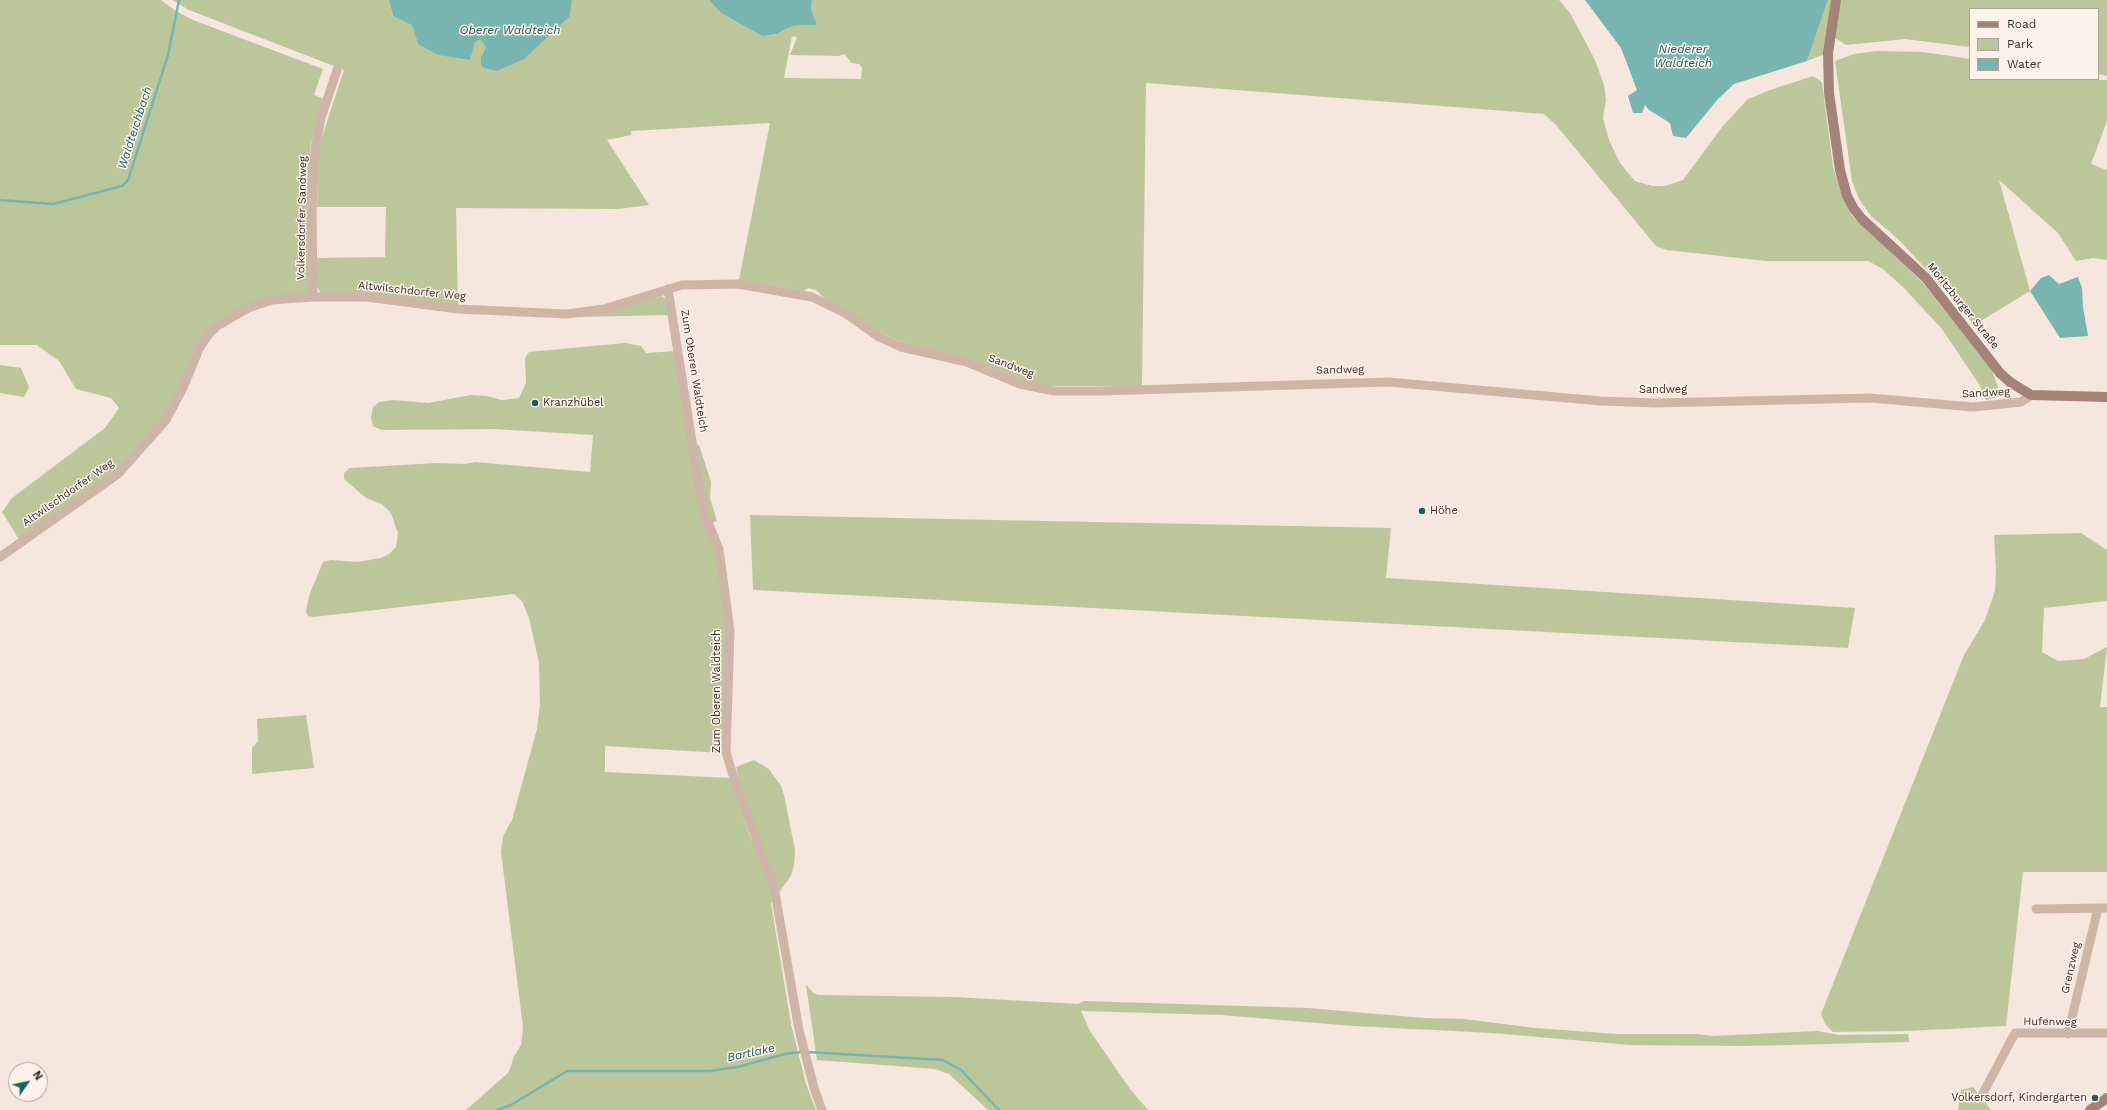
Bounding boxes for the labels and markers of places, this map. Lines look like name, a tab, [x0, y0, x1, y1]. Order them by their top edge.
place label: Kranzhübel	[543, 396, 604, 410]
marker: Kranzhübel	[530, 398, 540, 408]
place label: Höhe	[1430, 504, 1458, 518]
marker: Höhe	[1417, 506, 1427, 516]
place label: Volkersdorf, Kindergarten	[1951, 1091, 2087, 1105]
marker: Volkersdorf, Kindergarten	[2090, 1093, 2100, 1103]

